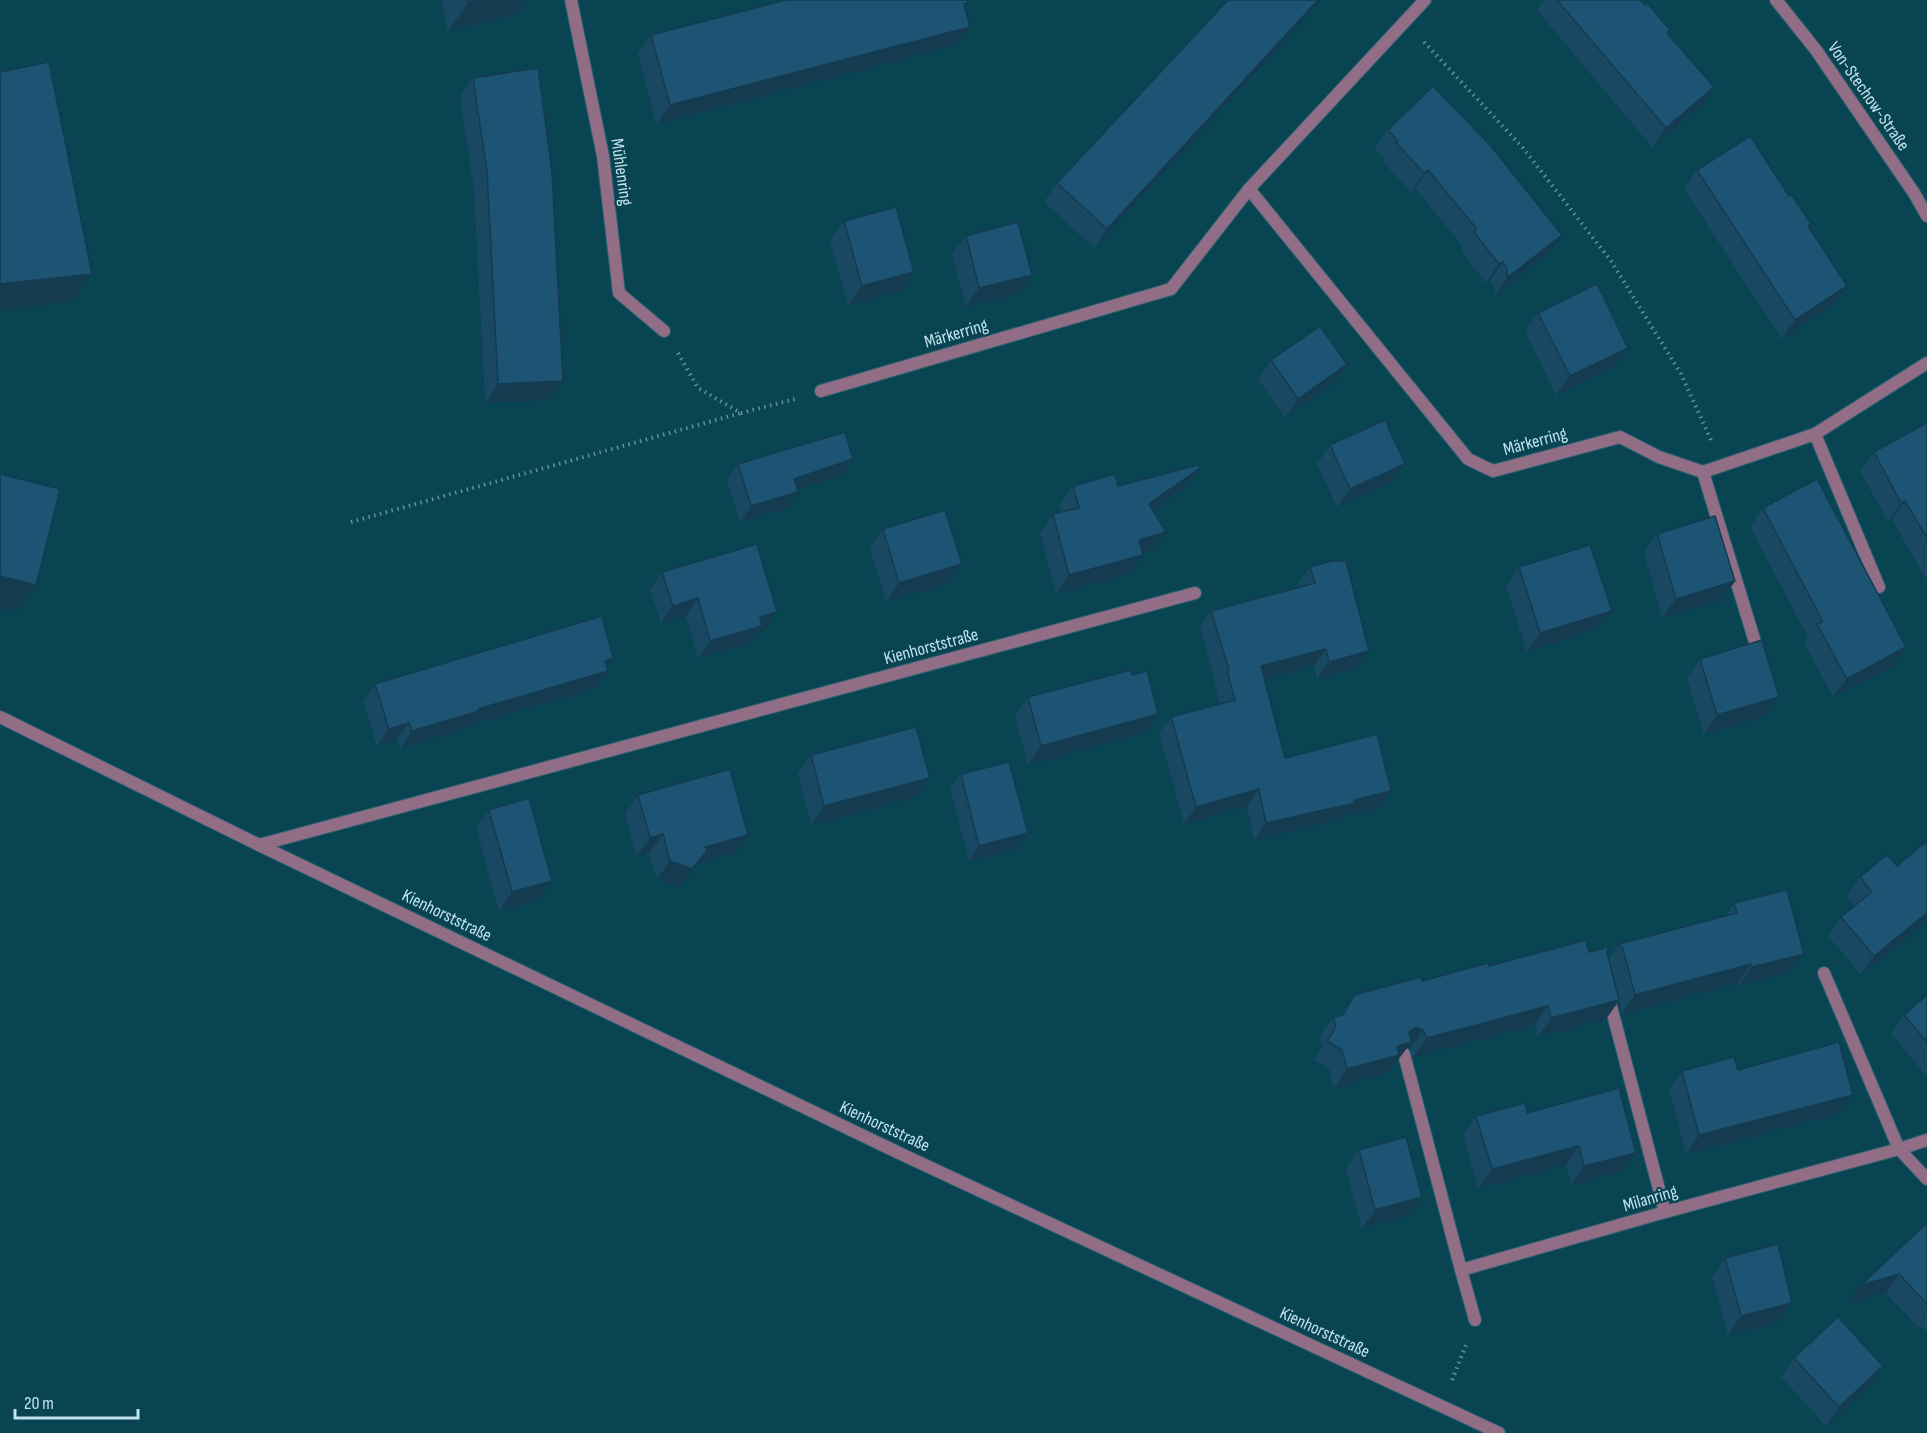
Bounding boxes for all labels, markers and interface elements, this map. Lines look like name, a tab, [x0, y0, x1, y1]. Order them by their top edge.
street label: Von-Stechow-Straße	[1823, 38, 1914, 155]
street label: Mühlenring	[606, 137, 637, 207]
street label: Märkerring	[922, 314, 990, 353]
street label: Märkerring	[1501, 423, 1569, 460]
street label: Kienhorststraße	[882, 624, 981, 669]
street label: Kienhorststraße	[399, 885, 495, 946]
street label: Kienhorststraße	[836, 1096, 933, 1156]
street label: Milanring	[1621, 1181, 1680, 1216]
street label: Kienhorststraße	[1276, 1302, 1373, 1362]
scale bar	[15, 1382, 138, 1420]
text: 20 m	[24, 1393, 54, 1414]

